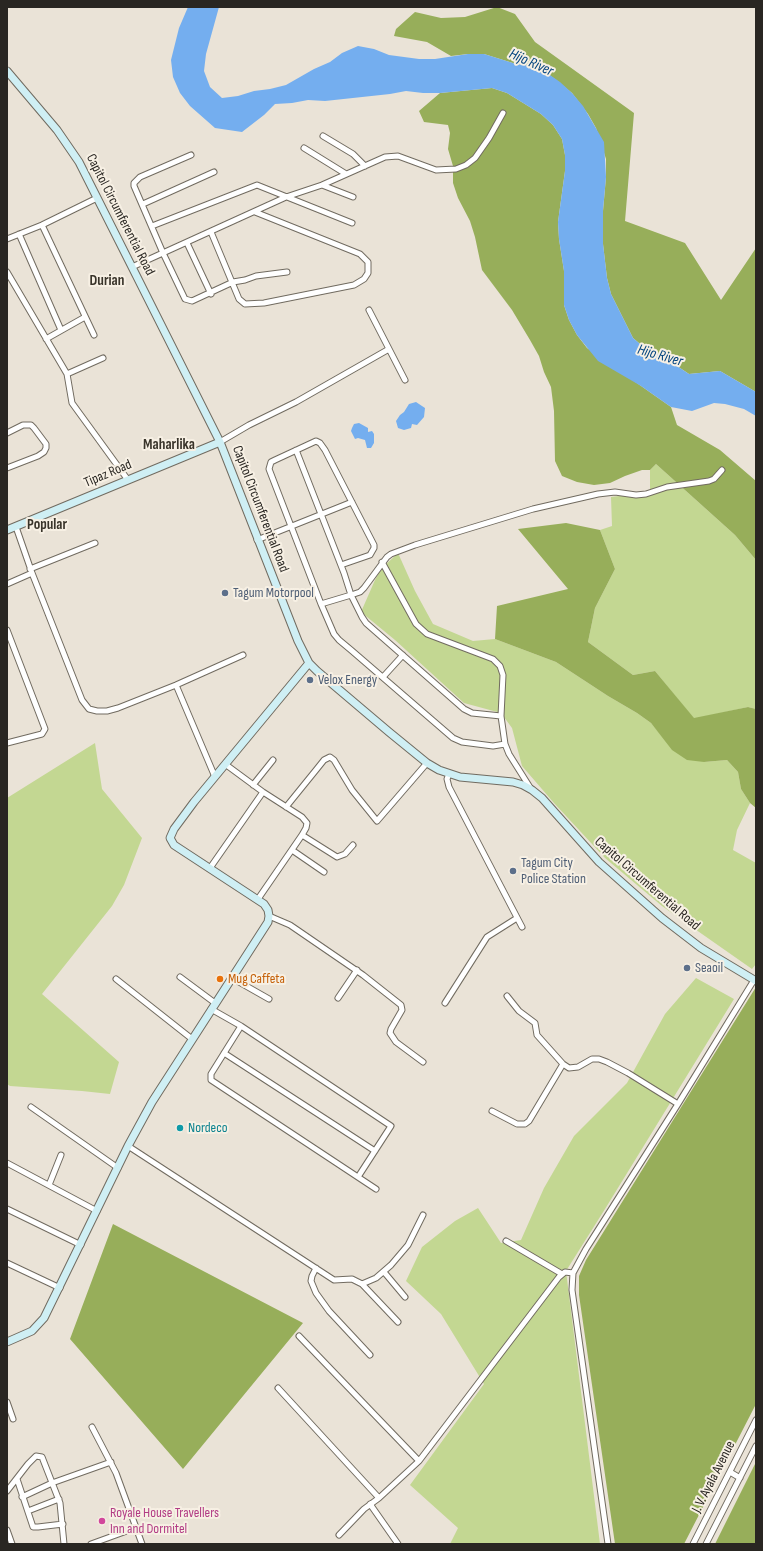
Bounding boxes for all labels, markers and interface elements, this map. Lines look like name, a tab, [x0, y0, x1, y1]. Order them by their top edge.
water label: Hijo River	[506, 45, 556, 81]
street label: Capitol Circumferential Road	[82, 151, 158, 279]
district label: Durian	[90, 272, 124, 290]
water label: Hijo River	[635, 341, 685, 371]
district label: Maharlika	[143, 436, 195, 454]
street label: Capitol Circumferential Road	[228, 443, 292, 575]
street label: Tipaz Road	[82, 456, 134, 492]
district label: Popular	[27, 516, 67, 534]
place label: Tagum Motorpool	[233, 585, 314, 601]
marker: Tagum Motorpool	[220, 588, 230, 598]
place label: Velox Energy	[318, 672, 377, 688]
marker: Velox Energy	[305, 675, 315, 685]
street label: Capitol Circumferential Road	[591, 834, 703, 934]
place label: Tagum City Police Station	[521, 855, 586, 888]
marker: Tagum City Police Station	[508, 866, 518, 876]
place label: Seaoil	[695, 960, 723, 976]
marker: Seaoil	[682, 963, 692, 973]
place label: Mug Caffeta	[228, 971, 285, 987]
marker: Mug Caffeta	[215, 974, 225, 984]
place label: Nordeco	[188, 1120, 228, 1136]
marker: Nordeco	[175, 1123, 185, 1133]
street label: J. V. Ayala Avenue	[689, 1438, 739, 1516]
place label: Royale House Travellers Inn and Dormitel	[110, 1505, 219, 1538]
marker: Royale House Travellers Inn and Dormitel	[97, 1516, 107, 1526]

